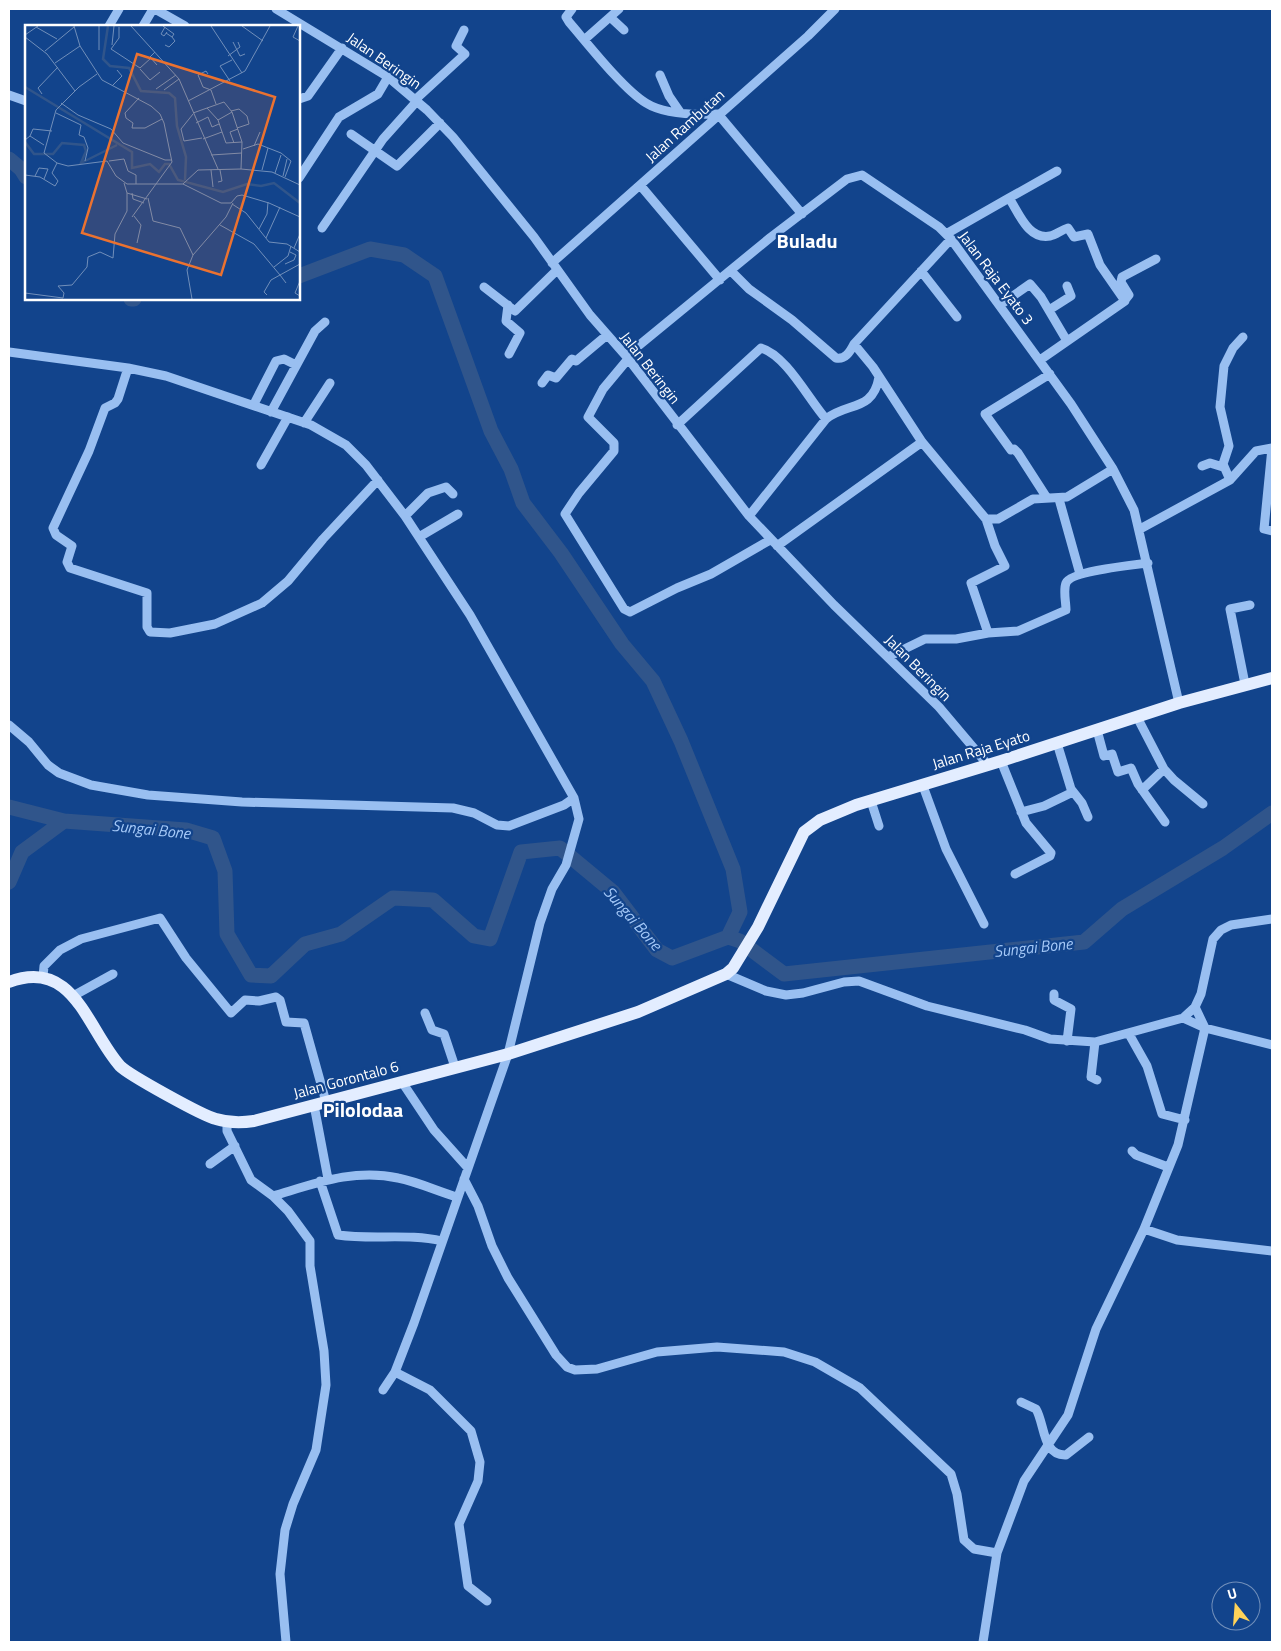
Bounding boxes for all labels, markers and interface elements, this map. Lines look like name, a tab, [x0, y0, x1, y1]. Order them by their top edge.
inset map	[25, 25, 300, 300]
street label: Jalan Beringin	[342, 26, 426, 95]
street label: Jalan Rambutan	[640, 84, 730, 168]
district label: Buladu	[777, 225, 837, 256]
street label: Jalan Raja Eyato 3	[953, 226, 1039, 330]
street label: Jalan Beringin	[615, 326, 686, 409]
street label: Jalan Beringin	[880, 629, 957, 706]
street label: Jalan Raja Eyato	[929, 724, 1033, 775]
water label: Sungai Bone	[111, 813, 193, 845]
water label: Sungai Bone	[598, 880, 669, 957]
water label: Sungai Bone	[993, 931, 1075, 963]
street label: Jalan Gorontalo 6	[291, 1054, 401, 1105]
district label: Pilolodaa	[323, 1094, 403, 1125]
north arrow	[1211, 1581, 1261, 1631]
text: U	[1225, 1582, 1240, 1604]

